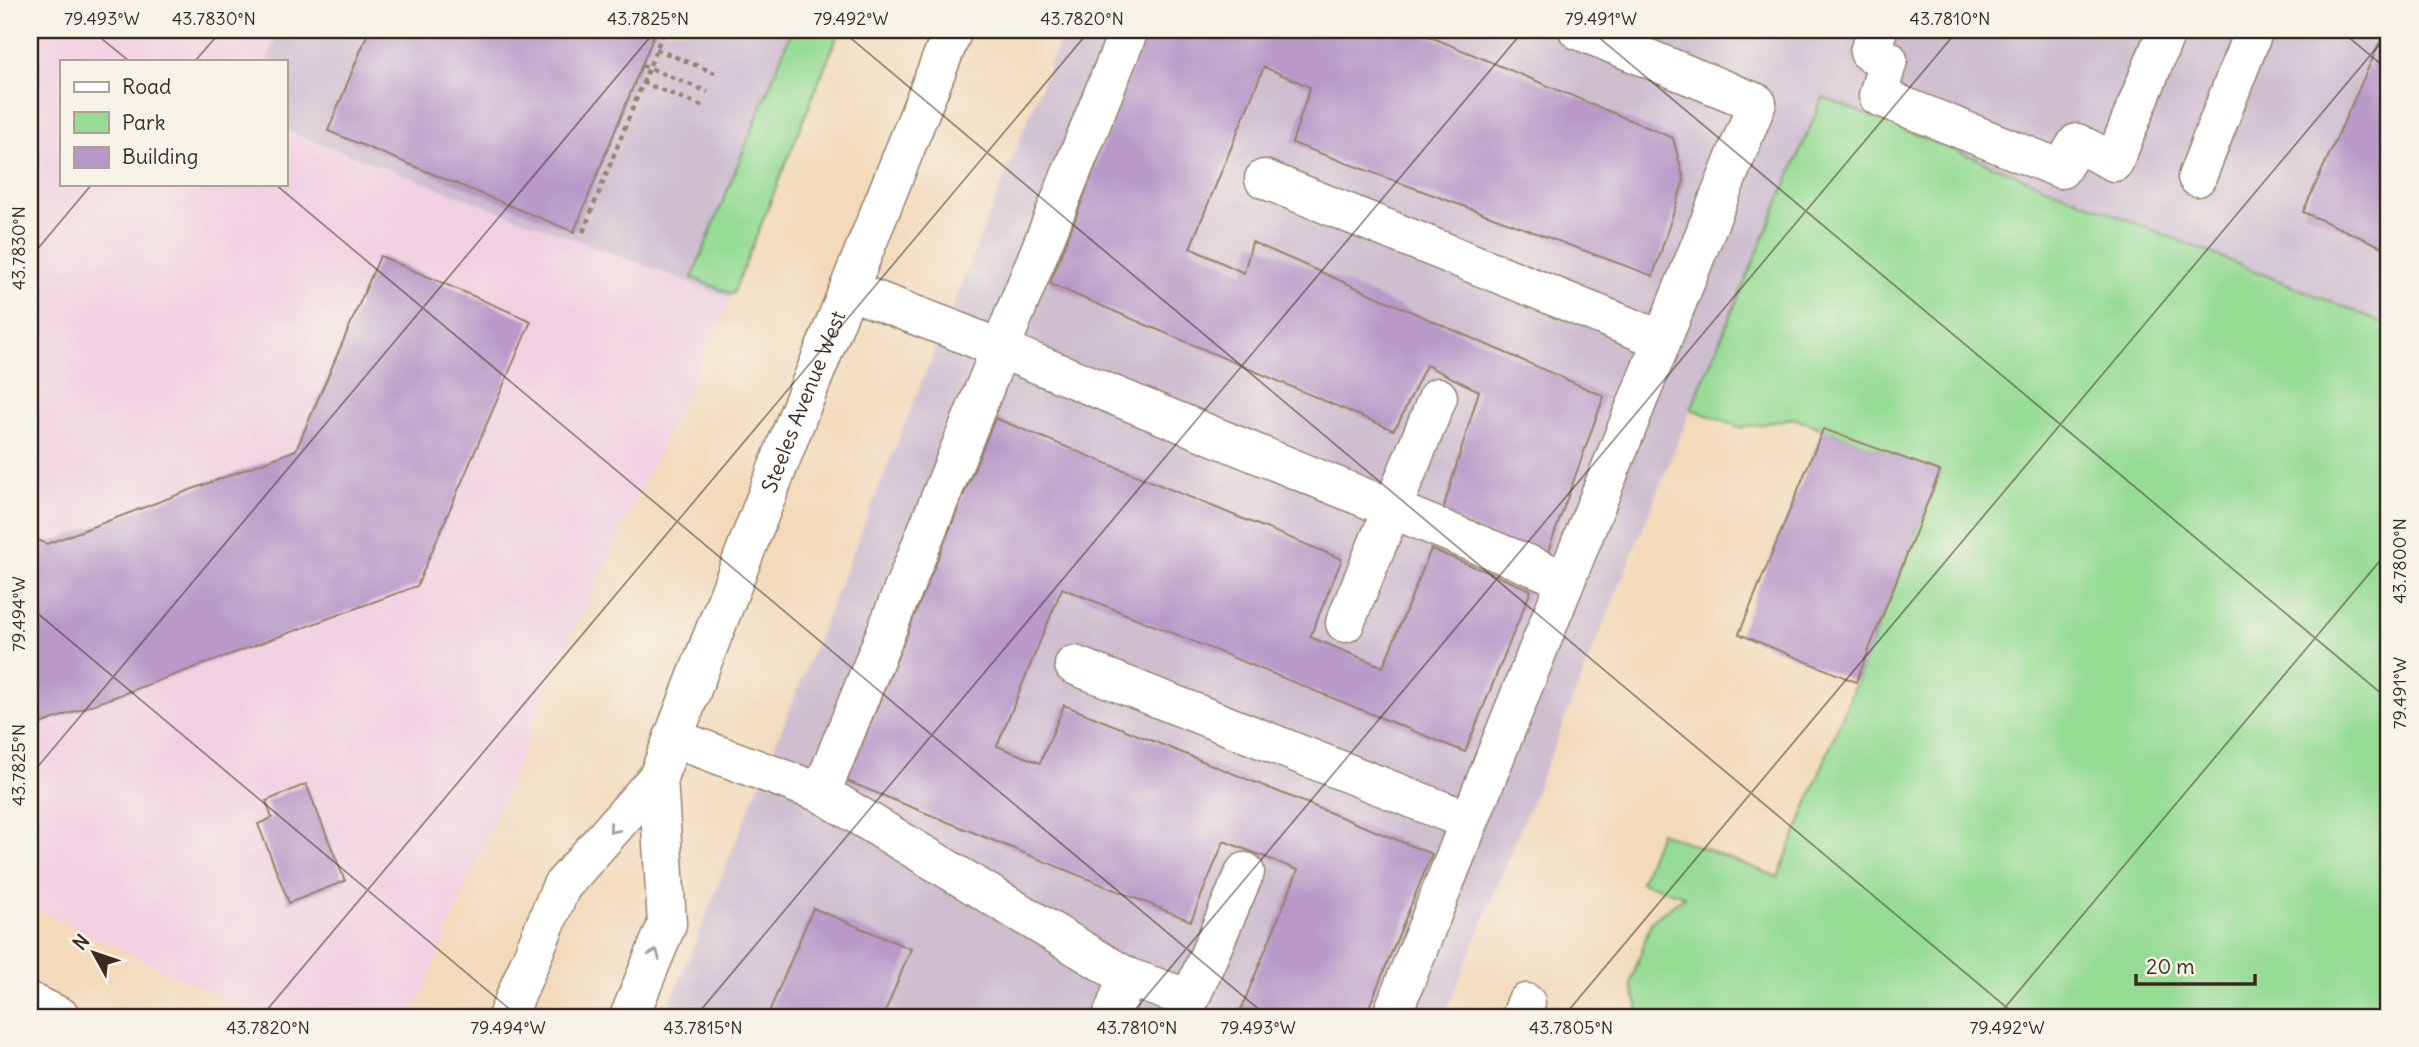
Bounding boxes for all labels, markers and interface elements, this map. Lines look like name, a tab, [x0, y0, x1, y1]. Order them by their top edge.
text: 79.493°W	[64, 7, 140, 30]
text: 43.7830°N	[172, 7, 256, 30]
text: 43.7825°N	[607, 7, 689, 30]
text: 79.492°W	[813, 7, 889, 30]
text: 43.7820°N	[1040, 7, 1124, 30]
text: 79.491°W	[1565, 7, 1637, 30]
text: 43.7810°N	[1910, 7, 1990, 30]
legend	[60, 60, 287, 186]
text: Road	[122, 73, 171, 100]
text: Park	[122, 109, 165, 136]
text: Building	[122, 143, 198, 170]
text: 43.7830°N	[7, 206, 30, 290]
street label: Steeles Avenue West	[755, 307, 852, 496]
text: 43.7800°N	[2388, 518, 2411, 604]
text: 79.494°W	[7, 576, 30, 652]
text: 79.491°W	[2388, 657, 2411, 729]
text: 43.7825°N	[7, 724, 30, 806]
one-way arrow	[609, 820, 621, 833]
north arrow	[60, 918, 130, 988]
text: N	[68, 929, 94, 955]
scale bar	[2136, 942, 2254, 986]
one-way arrow	[647, 949, 661, 962]
text: 20 m	[2146, 953, 2195, 980]
text: 43.7820°N	[226, 1016, 310, 1039]
text: 79.494°W	[470, 1016, 546, 1039]
text: 43.7815°N	[663, 1016, 743, 1039]
text: 43.7810°N	[1097, 1016, 1177, 1039]
text: 79.493°W	[1220, 1016, 1296, 1039]
text: 43.7805°N	[1529, 1016, 1613, 1039]
text: 79.492°W	[1969, 1016, 2045, 1039]

